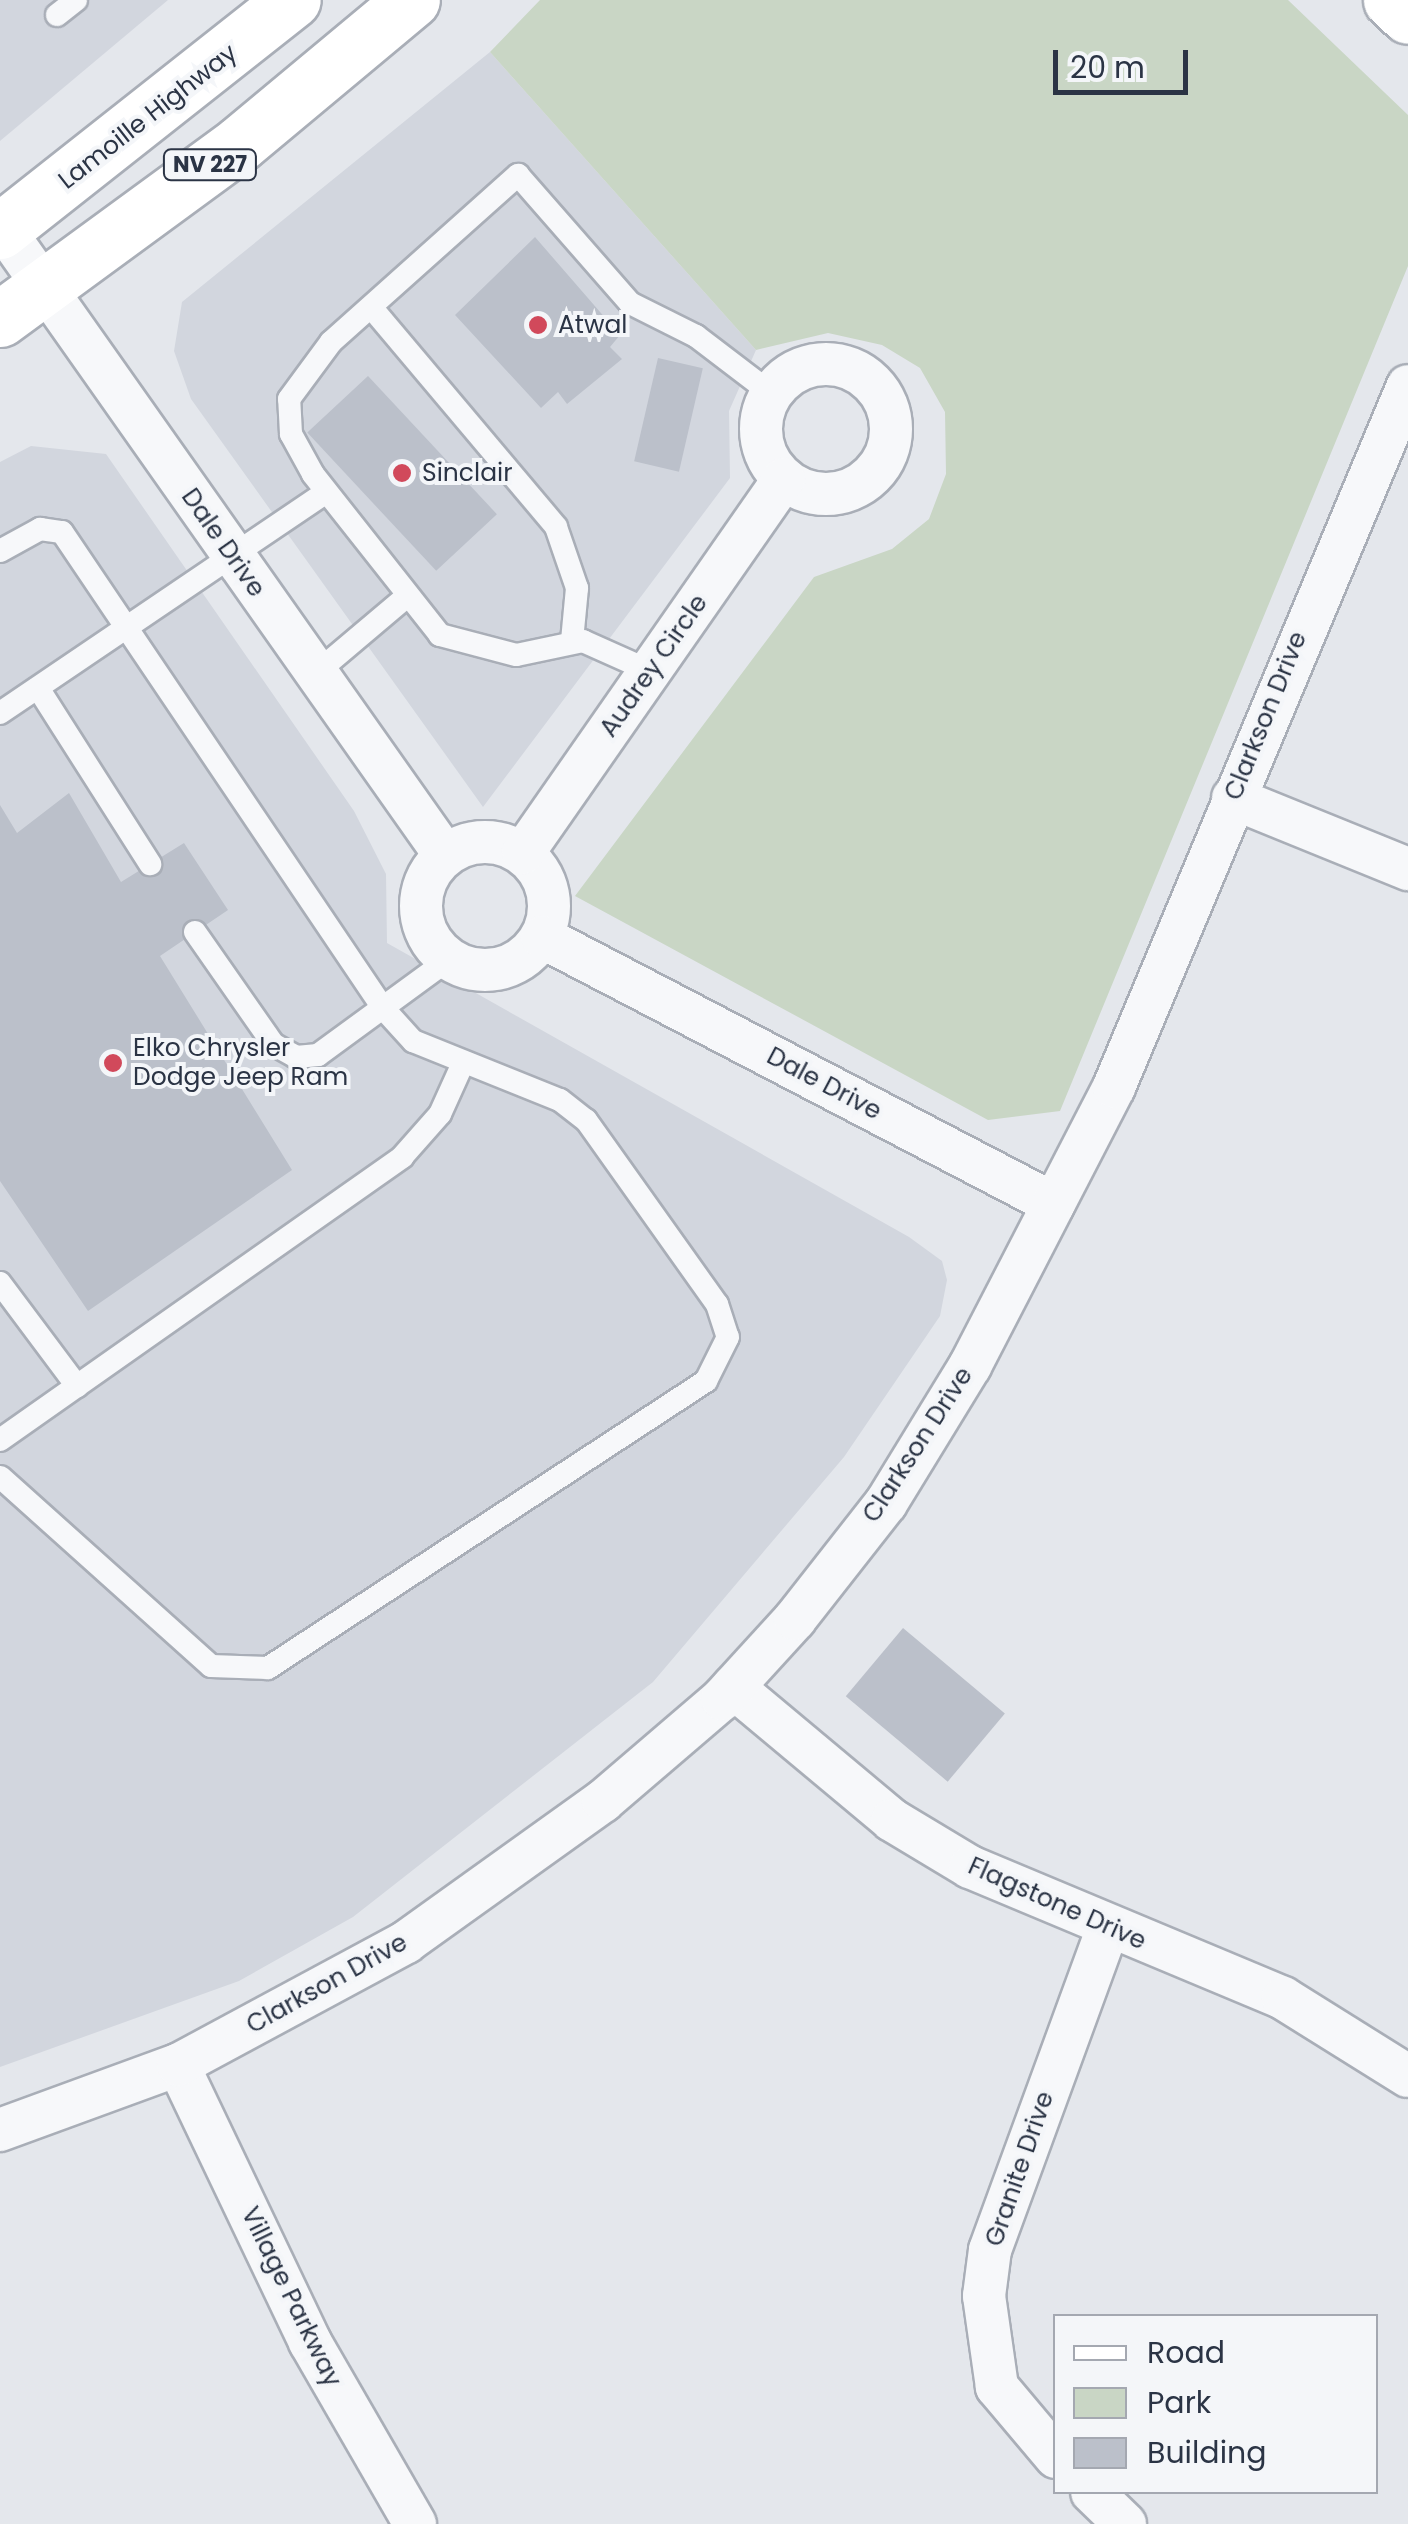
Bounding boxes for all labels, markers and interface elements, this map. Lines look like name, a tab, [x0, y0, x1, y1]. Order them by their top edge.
scale bar	[1058, 30, 1193, 92]
street label: Lamoille Highway	[53, 38, 243, 196]
text: 20 m	[1070, 46, 1145, 89]
road number: NV 227	[162, 148, 258, 182]
place label: Atwal	[558, 310, 627, 340]
marker: Atwal	[527, 314, 549, 336]
place label: Sinclair	[422, 458, 513, 488]
marker: Sinclair	[391, 462, 413, 484]
street label: Dale Drive	[175, 483, 271, 603]
street label: Audrey Circle	[594, 589, 714, 743]
street label: Clarkson Drive	[1219, 627, 1313, 805]
place label: Elko Chrysler Dodge Jeep Ram	[133, 1034, 348, 1093]
street label: Dale Drive	[762, 1041, 886, 1127]
marker: Elko Chrysler Dodge Jeep Ram	[102, 1052, 124, 1074]
street label: Clarkson Drive	[857, 1362, 979, 1528]
street label: Flagstone Drive	[963, 1851, 1151, 1957]
street label: Clarkson Drive	[241, 1928, 413, 2040]
street label: Granite Drive	[979, 2088, 1061, 2250]
street label: Village Parkway	[234, 2202, 348, 2392]
legend	[1053, 2314, 1378, 2494]
text: Road	[1147, 2331, 1225, 2374]
text: Park	[1147, 2381, 1211, 2424]
text: Building	[1147, 2431, 1267, 2474]

